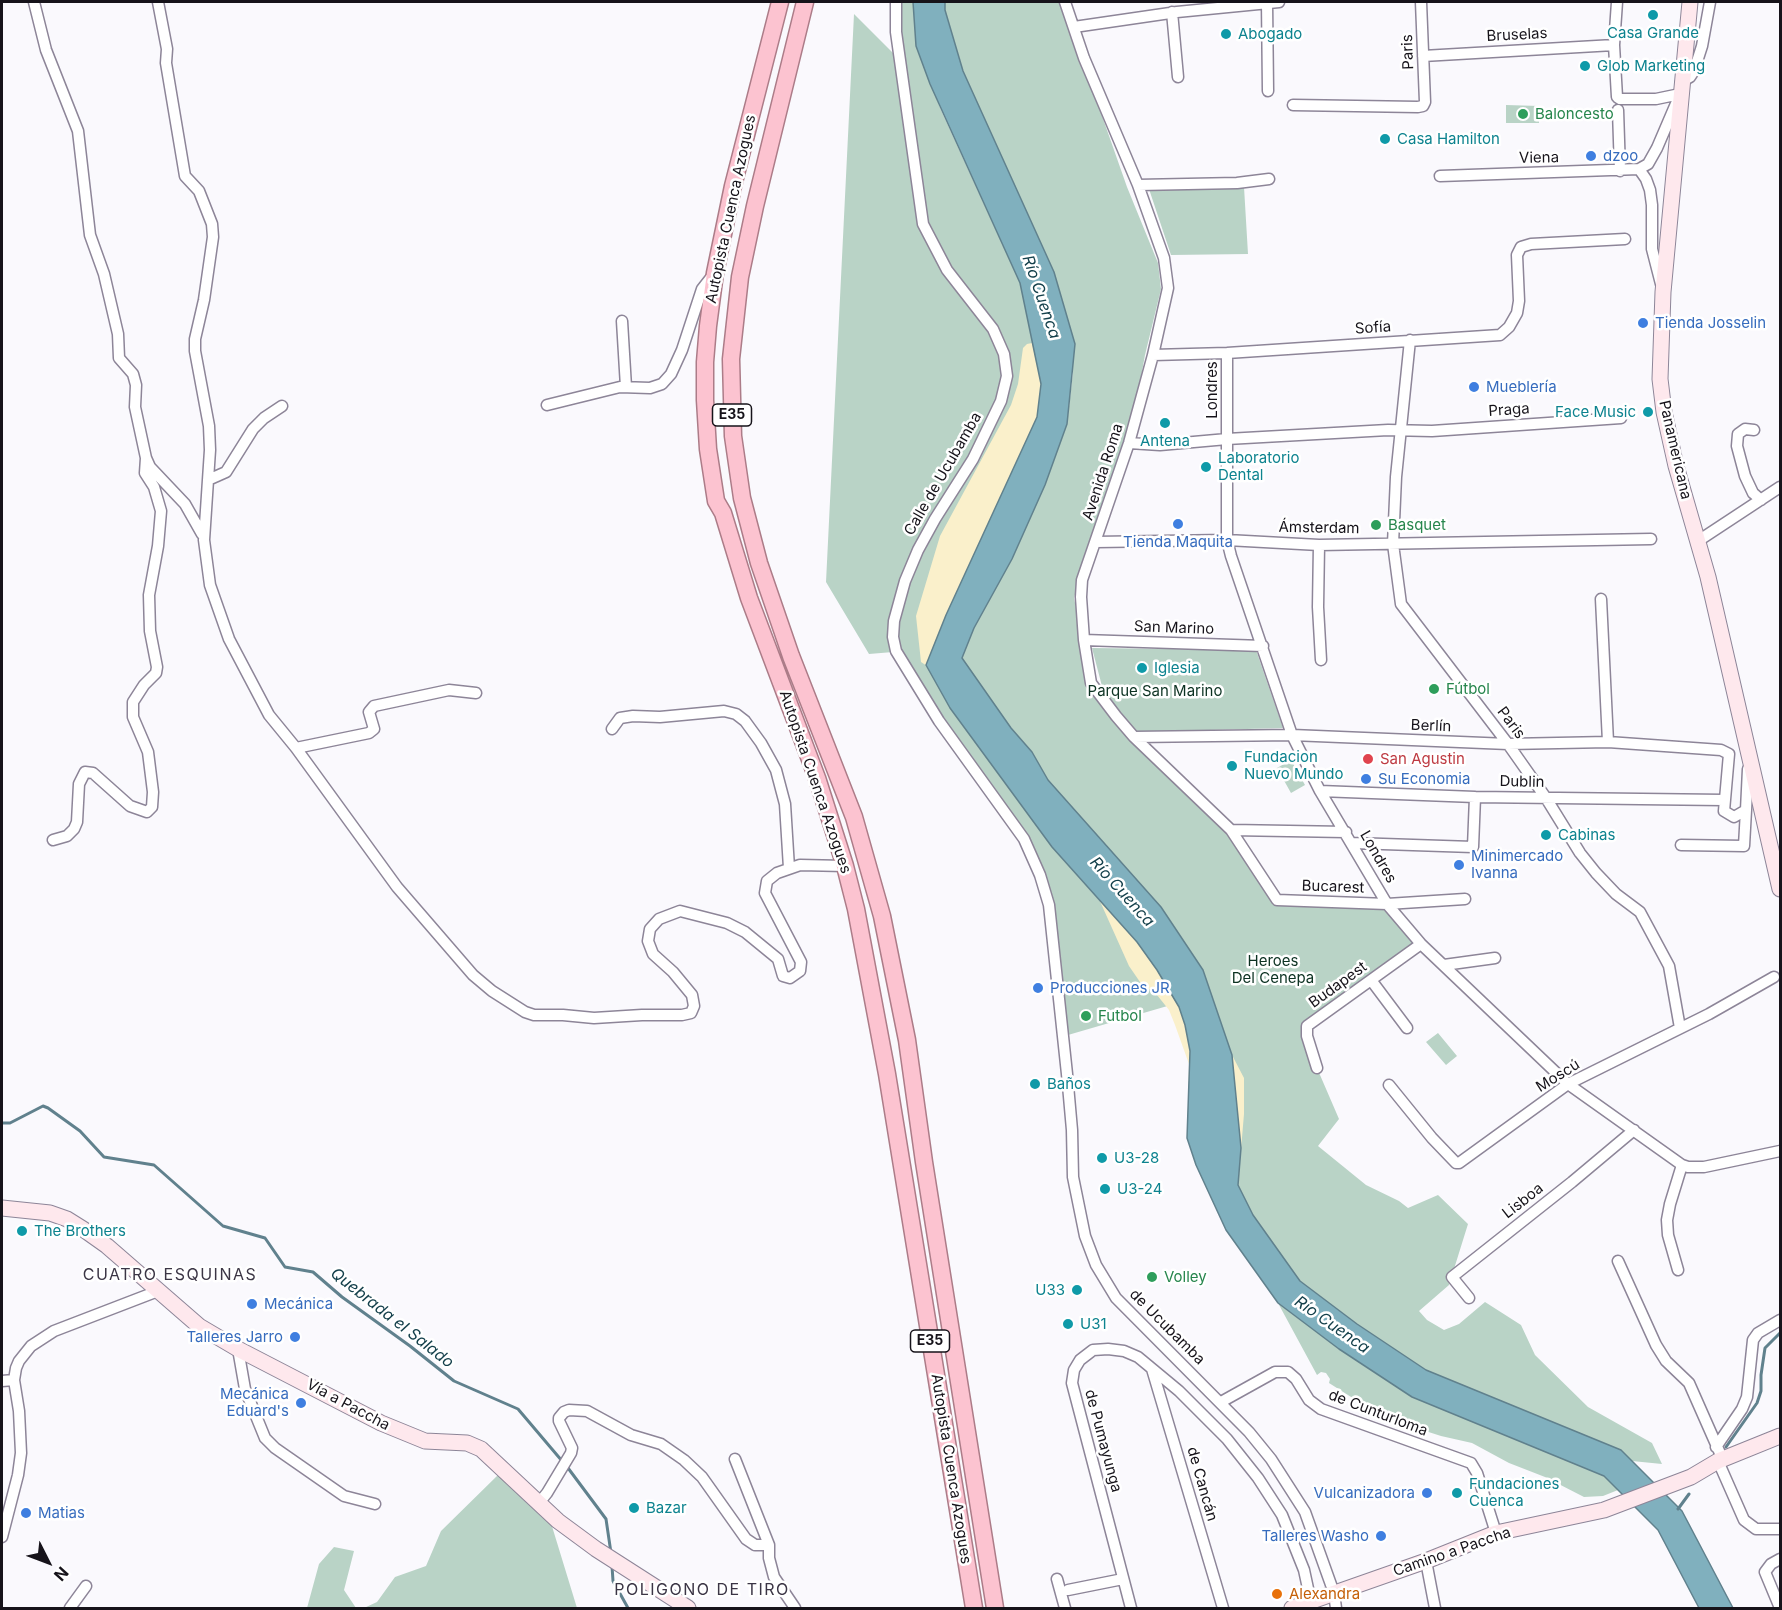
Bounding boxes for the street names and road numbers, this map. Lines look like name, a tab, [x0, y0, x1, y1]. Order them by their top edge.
street label: Bruselas	[1486, 24, 1548, 46]
street label: Paris	[1398, 34, 1418, 70]
street label: Autopista Cuenca Azogues	[702, 113, 760, 305]
street label: Viena	[1519, 149, 1559, 167]
street label: Sofía	[1354, 318, 1392, 338]
street label: Londres	[1203, 361, 1221, 419]
street label: Panamericana	[1655, 399, 1695, 501]
street label: Praga	[1488, 400, 1530, 420]
road number: E35	[712, 404, 752, 426]
street label: Calle de Ucubamba	[900, 409, 986, 539]
street label: Avenida Roma	[1079, 421, 1127, 523]
street label: Ámsterdam	[1278, 518, 1360, 538]
street label: San Marino	[1133, 618, 1215, 638]
street label: Autopista Cuenca Azogues	[775, 688, 855, 876]
street label: Paris	[1493, 703, 1529, 743]
street label: Berlín	[1410, 716, 1452, 736]
street label: Dublin	[1499, 773, 1545, 791]
street label: Londres	[1356, 828, 1400, 886]
street label: Bucarest	[1301, 877, 1365, 897]
street label: Budapest	[1306, 958, 1370, 1012]
street label: Moscú	[1533, 1056, 1583, 1096]
street label: Lisboa	[1499, 1180, 1547, 1222]
street label: de Ucubamba	[1125, 1285, 1209, 1369]
road number: E35	[910, 1330, 950, 1352]
street label: Autopista Cuenca Azogues	[927, 1373, 975, 1565]
street label: Vía a Paccha	[303, 1376, 393, 1434]
street label: de Cunturloma	[1326, 1386, 1430, 1440]
street label: de Pumayunga	[1081, 1388, 1125, 1494]
street label: de Cancán	[1183, 1445, 1221, 1523]
street label: Camino a Paccha	[1391, 1523, 1513, 1581]

